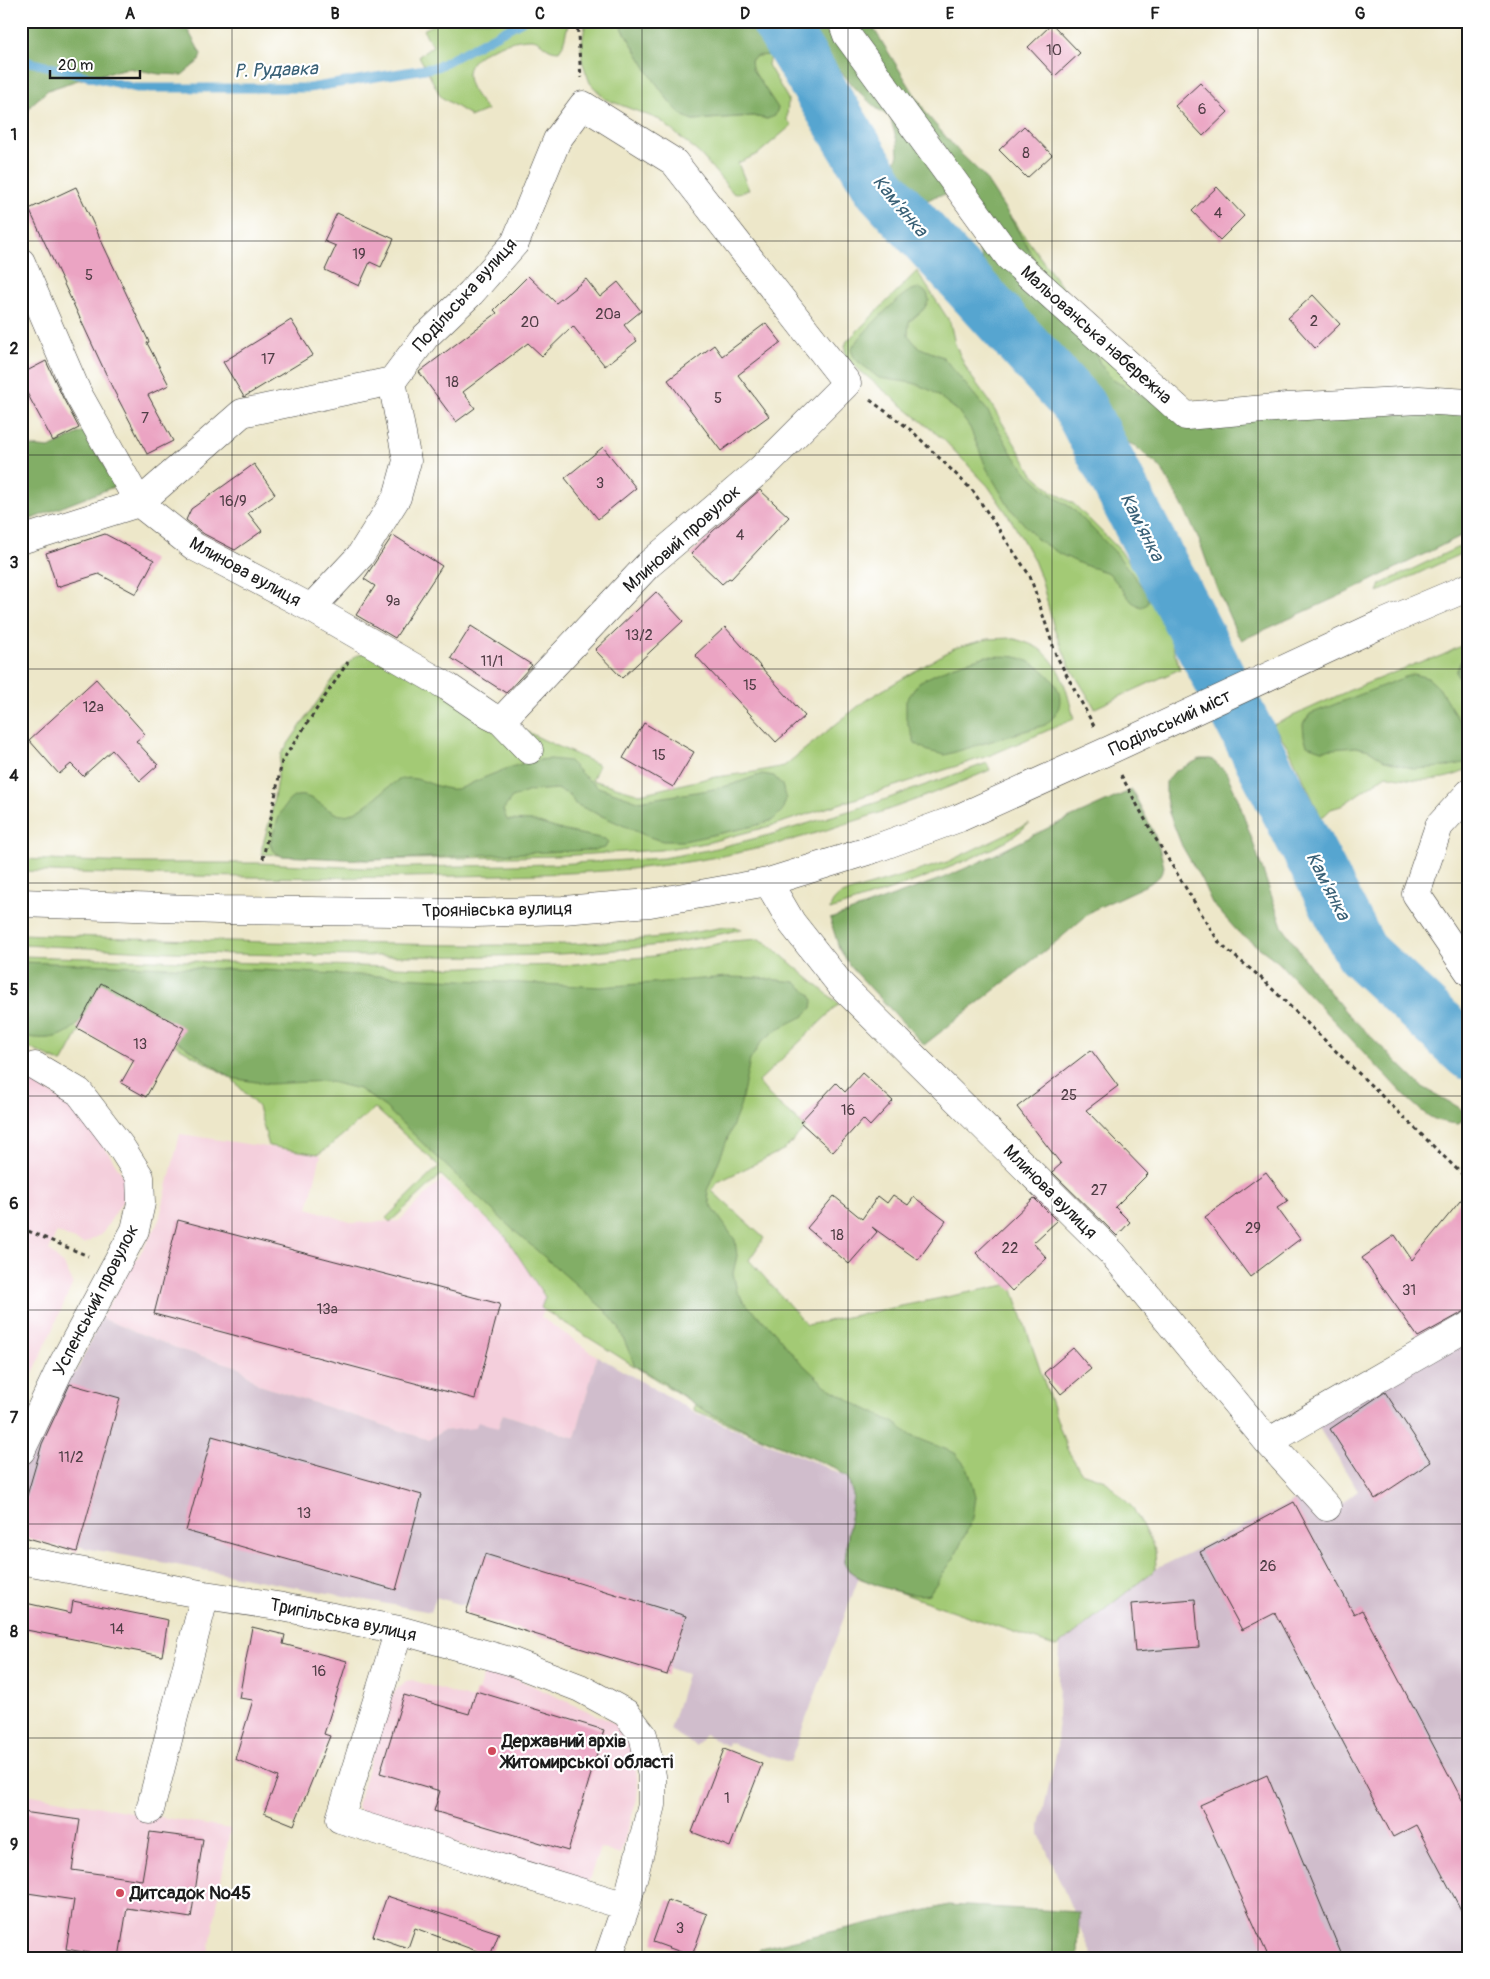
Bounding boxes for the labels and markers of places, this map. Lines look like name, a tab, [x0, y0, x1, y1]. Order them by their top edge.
place label: Державний архів Житомирської області	[499, 1730, 673, 1774]
marker: Державний архів Житомирської області	[486, 1745, 498, 1757]
place label: Дитсадок №45	[129, 1882, 251, 1905]
marker: Дитсадок №45	[114, 1887, 126, 1899]

